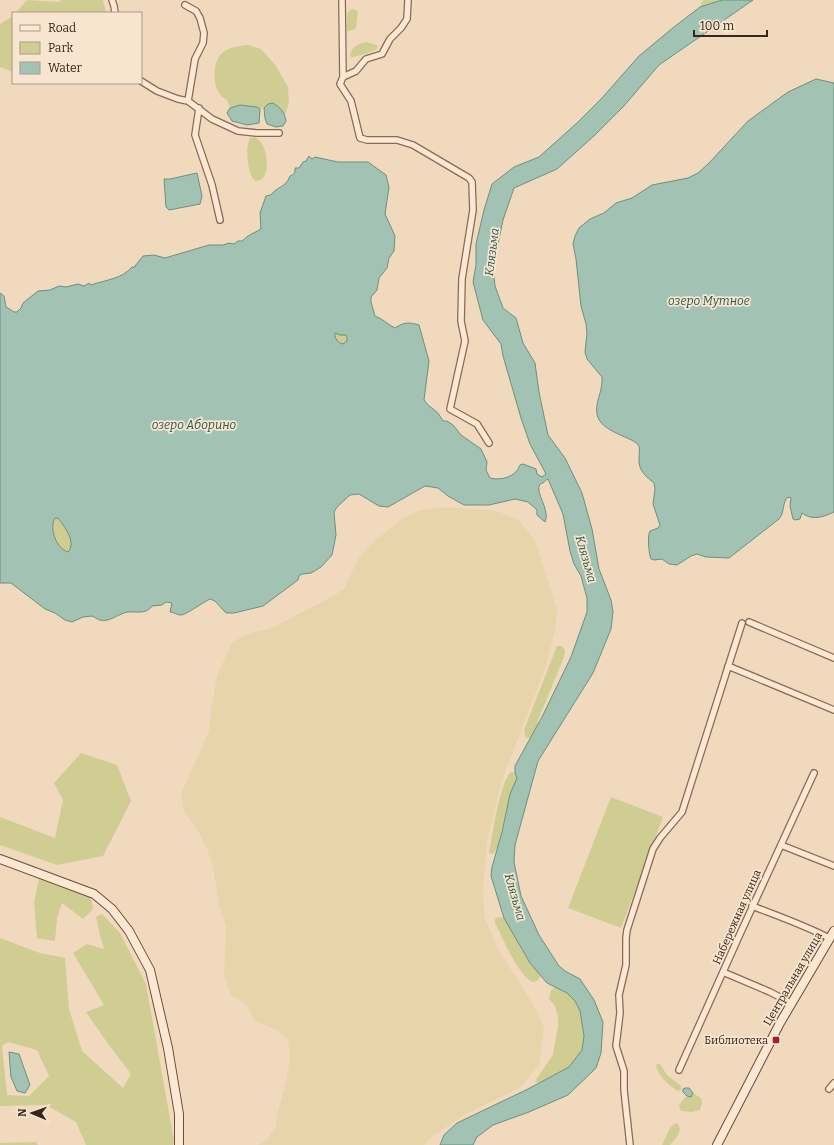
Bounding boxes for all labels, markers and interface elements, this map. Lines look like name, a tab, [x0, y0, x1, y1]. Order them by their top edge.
legend	[12, 12, 142, 84]
scale bar	[694, 12, 767, 38]
text: 100 m	[700, 19, 735, 33]
text: Road	[48, 21, 76, 35]
text: Park	[48, 41, 74, 55]
text: Water	[48, 61, 83, 75]
water label: Клязьма	[482, 227, 502, 277]
water label: озеро Мутное	[668, 294, 750, 308]
water label: озеро Аборино	[152, 418, 237, 432]
water label: Клязьма	[573, 534, 599, 584]
street label: Набережная улица	[710, 868, 764, 966]
water label: Клязьма	[502, 872, 528, 922]
street label: Центральная улица	[761, 930, 825, 1028]
place label: Библиотека	[704, 1034, 768, 1047]
marker: Библиотека	[771, 1035, 781, 1045]
north arrow	[12, 1093, 52, 1133]
text: N	[16, 1108, 29, 1117]

